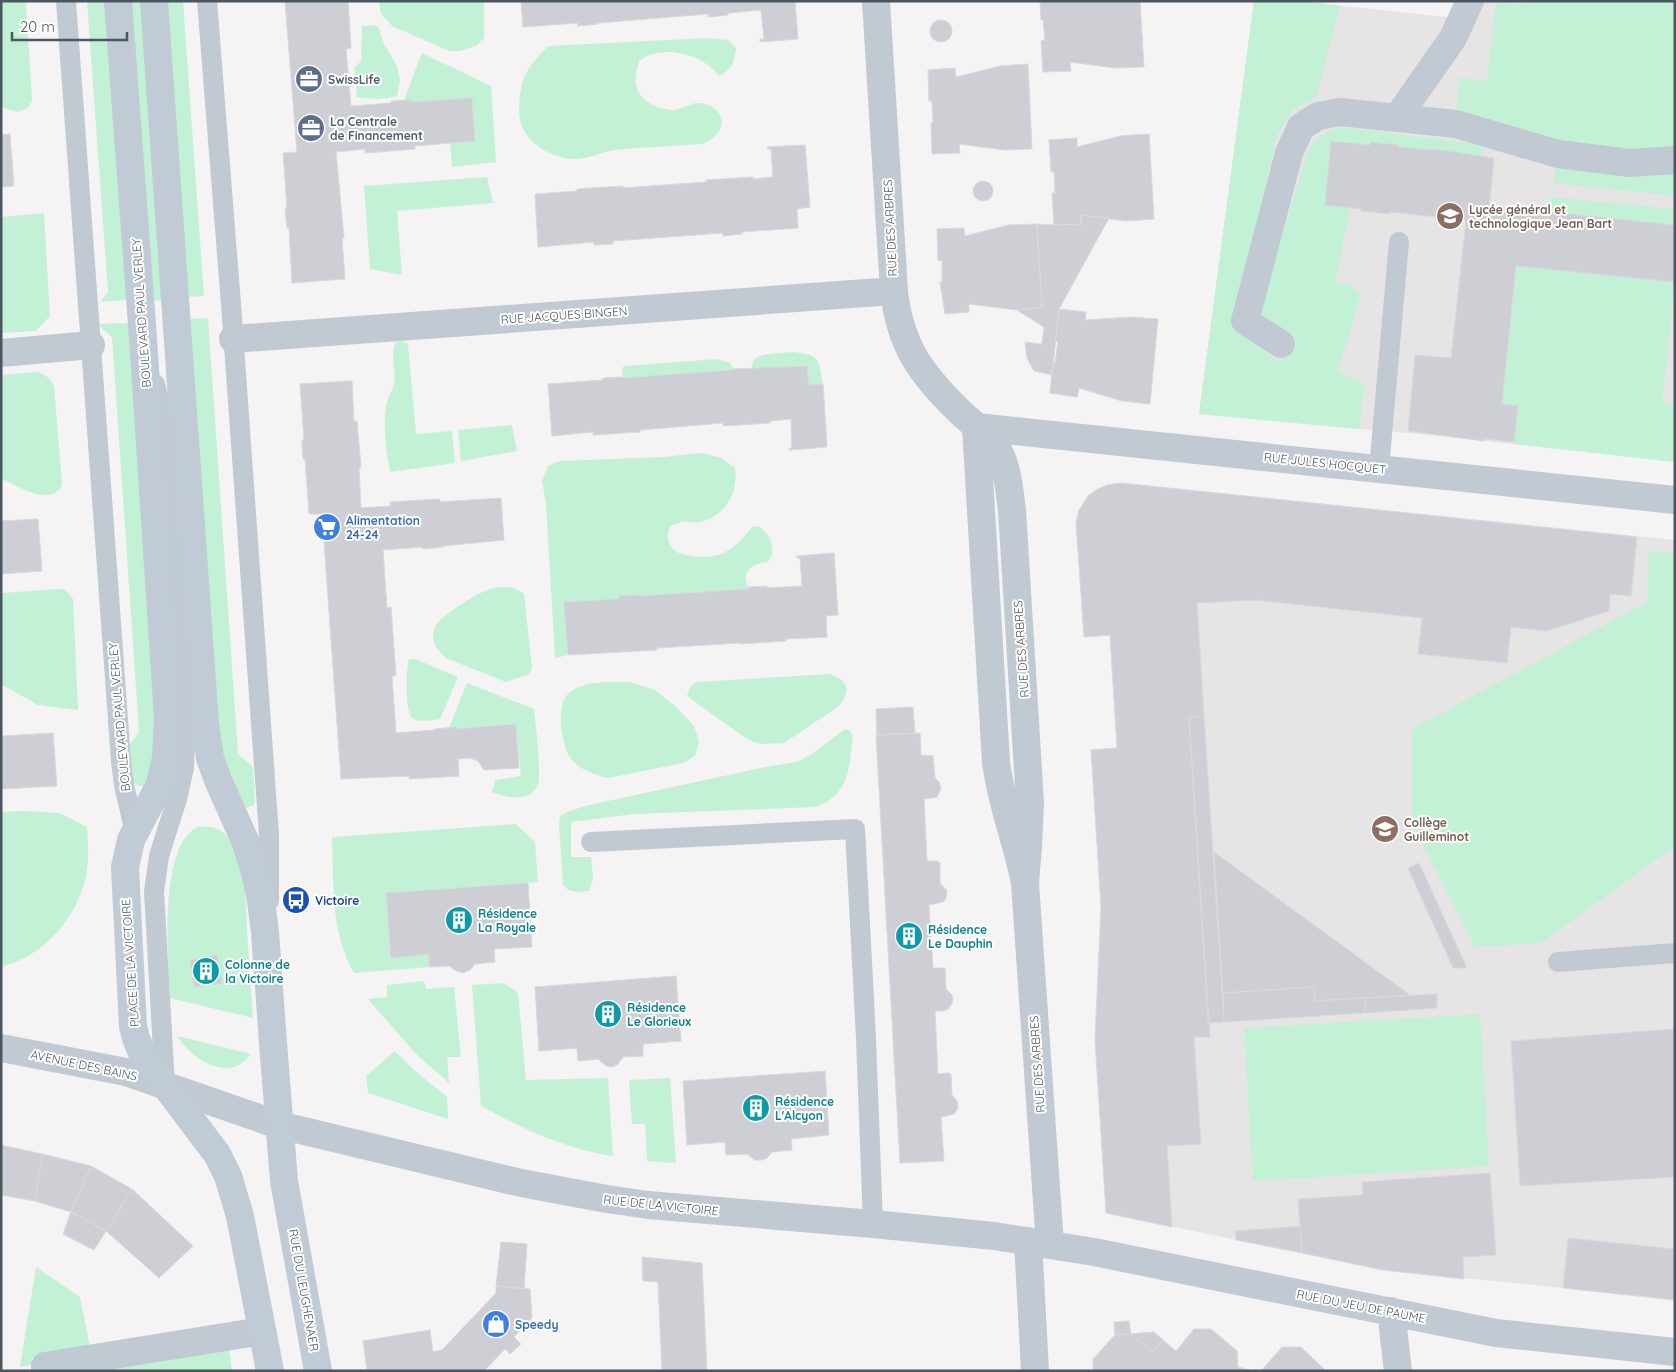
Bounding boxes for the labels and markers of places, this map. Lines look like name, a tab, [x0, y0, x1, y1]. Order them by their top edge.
office icon: SwissLife	[294, 64, 324, 94]
place label: SwissLife	[328, 72, 380, 87]
office icon: La Centrale de Financement	[296, 113, 326, 143]
place label: La Centrale de Financement	[330, 114, 423, 143]
school or university icon: Lycée général et technologique Jean Bart	[1435, 201, 1465, 231]
place label: Lycée général et technologique Jean Bart	[1469, 202, 1612, 231]
supermarket icon: Alimentation 24-24	[312, 512, 342, 542]
place label: Alimentation 24-24	[346, 513, 420, 542]
school or university icon: Collège Guilleminot	[1370, 814, 1400, 844]
place label: Collège Guilleminot	[1404, 815, 1469, 844]
bus stop icon: Victoire	[281, 885, 311, 915]
place label: Victoire	[315, 893, 359, 908]
building icon: Résidence La Royale	[444, 905, 474, 935]
place label: Résidence La Royale	[478, 906, 537, 935]
building icon: Résidence Le Dauphin	[894, 921, 924, 951]
place label: Résidence Le Dauphin	[928, 922, 993, 951]
building icon: Colonne de la Victoire	[191, 956, 221, 986]
place label: Colonne de la Victoire	[225, 957, 290, 986]
building icon: Résidence Le Glorieux	[593, 999, 623, 1029]
place label: Résidence Le Glorieux	[627, 1000, 691, 1029]
building icon: Résidence L'Alcyon	[741, 1093, 771, 1123]
place label: Résidence L'Alcyon	[775, 1094, 834, 1123]
shop icon: Speedy	[481, 1309, 511, 1339]
place label: Speedy	[515, 1317, 558, 1332]

